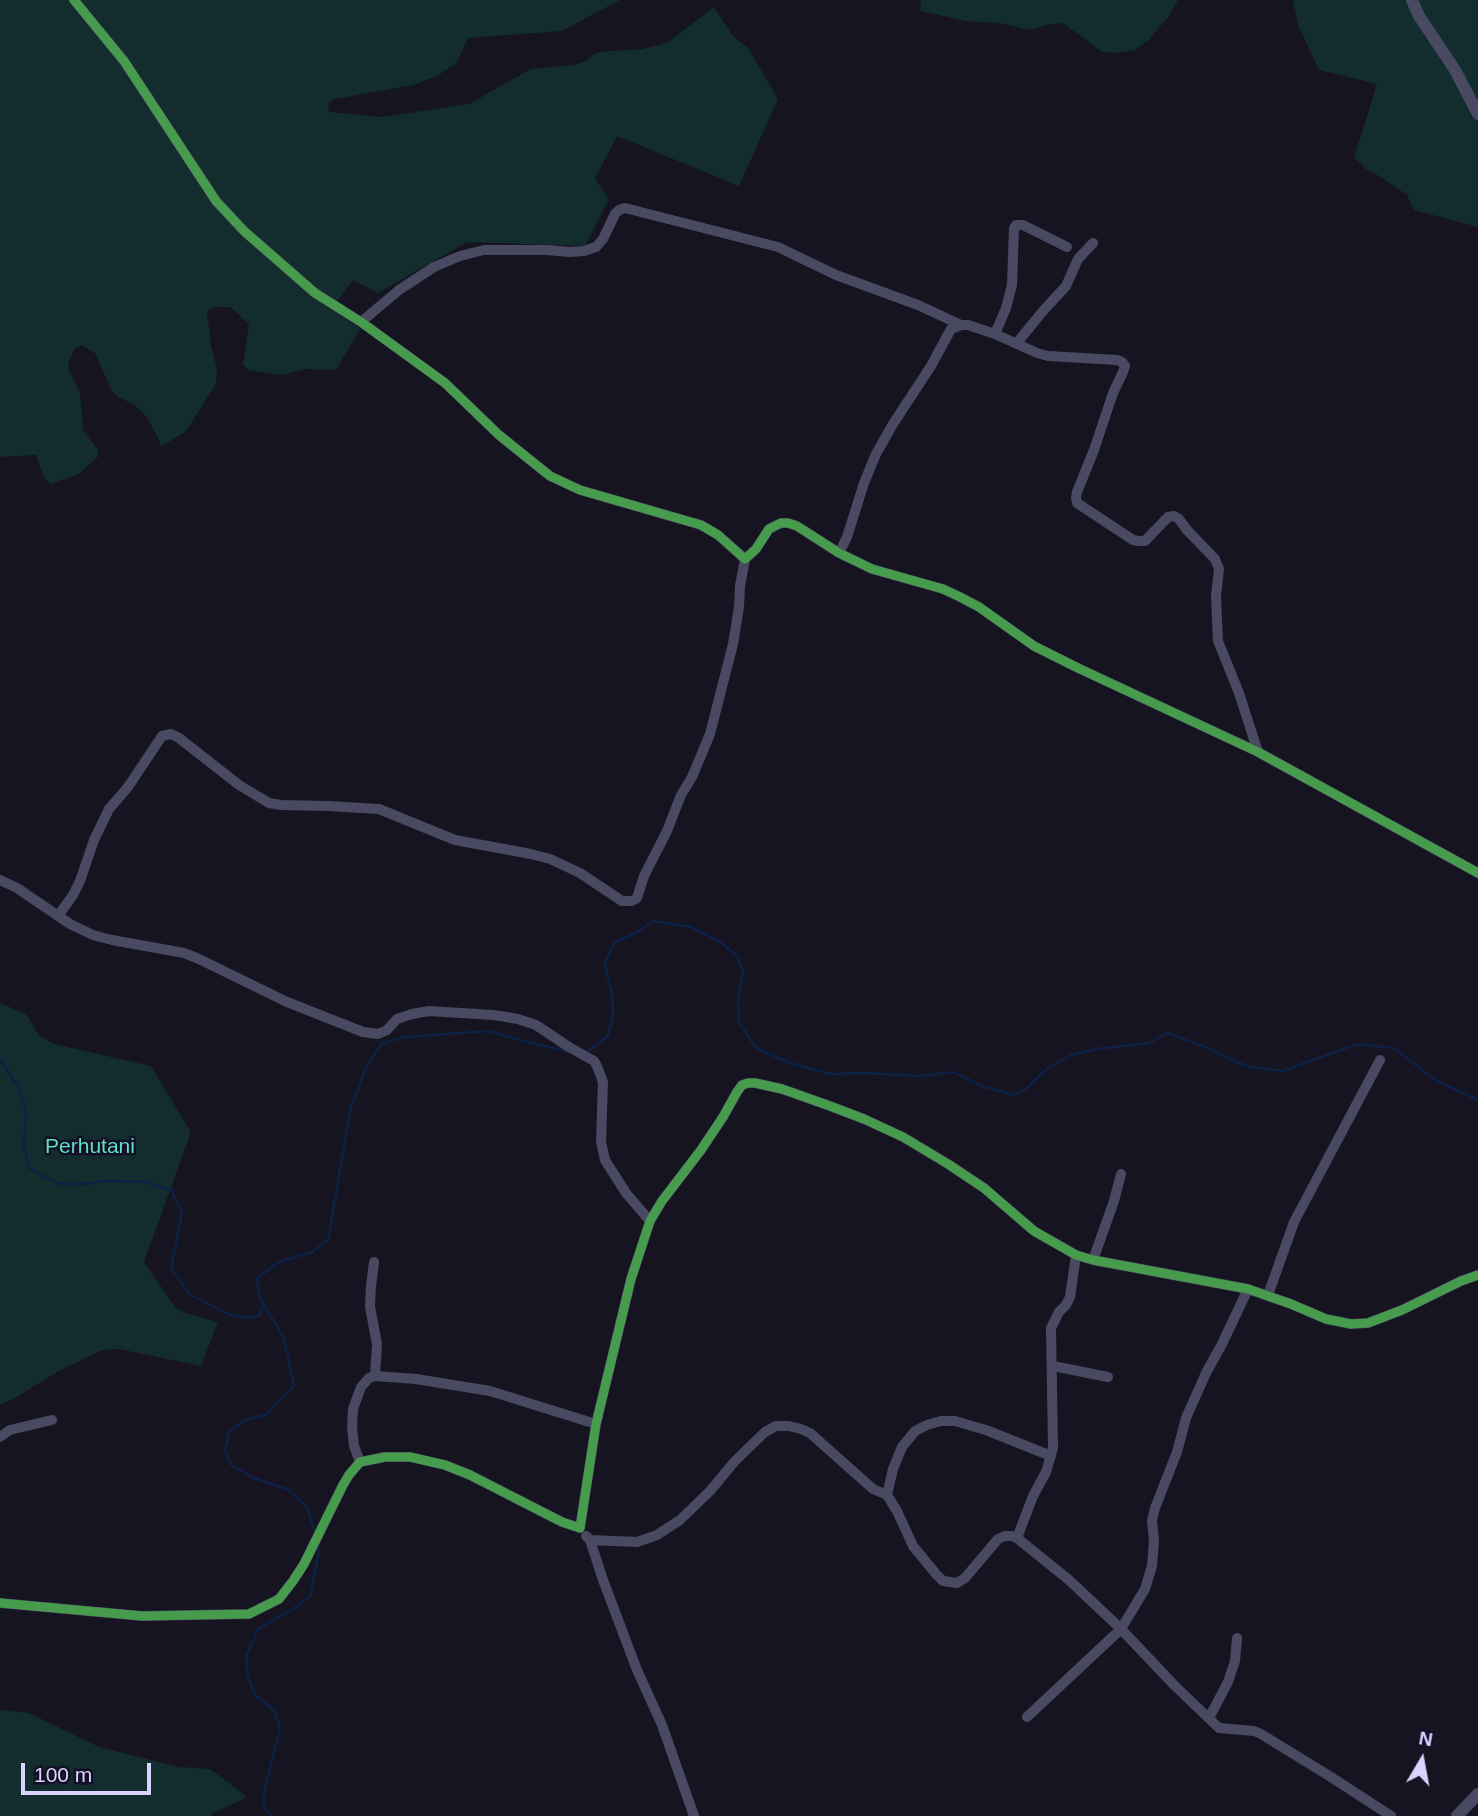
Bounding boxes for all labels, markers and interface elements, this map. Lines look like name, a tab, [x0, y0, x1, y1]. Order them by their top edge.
park label: Perhutani	[45, 1134, 135, 1160]
north arrow	[1387, 1725, 1457, 1795]
text: N	[1417, 1727, 1434, 1750]
scale bar	[24, 1750, 154, 1794]
text: 100 m	[34, 1763, 92, 1786]

